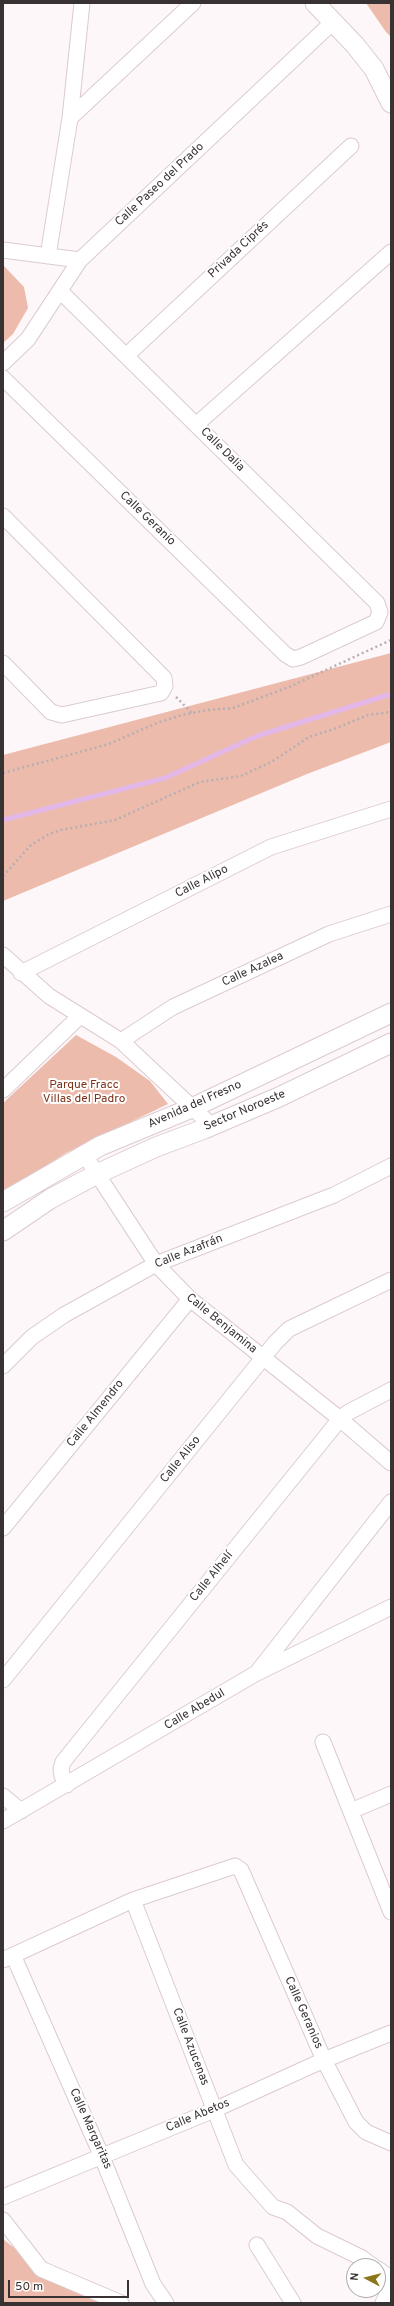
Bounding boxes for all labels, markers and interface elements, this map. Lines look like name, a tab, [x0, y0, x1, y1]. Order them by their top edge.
street label: Calle Paseo del Prado	[113, 140, 207, 230]
street label: Privada Ciprés	[206, 218, 272, 282]
street label: Calle Dalia	[197, 425, 247, 475]
street label: Calle Geranio	[116, 489, 178, 549]
street label: Calle Alipo	[173, 862, 231, 902]
street label: Calle Azalea	[220, 950, 286, 990]
street label: Avenida del Fresno	[146, 1078, 244, 1132]
park label: Parque Fracc Villas del Padro	[43, 1079, 125, 1107]
street label: Sector Noroeste	[202, 1087, 288, 1135]
street label: Calle Azafrán	[153, 1232, 225, 1272]
street label: Calle Benjamina	[183, 1291, 259, 1357]
street label: Calle Almendro	[64, 1377, 128, 1451]
street label: Calle Aliso	[158, 1434, 204, 1486]
street label: Calle Alhelí	[187, 1549, 237, 1605]
street label: Calle Abedul	[162, 1686, 228, 1734]
street label: Calle Geranios	[281, 1975, 325, 2051]
street label: Calle Azucenas	[169, 2006, 211, 2088]
street label: Calle Margaritas	[66, 2086, 114, 2172]
street label: Calle Abetos	[164, 2096, 232, 2136]
north arrow	[346, 2258, 386, 2298]
scale bar	[10, 2272, 131, 2298]
text: N	[348, 2272, 363, 2281]
text: 50 m	[15, 2279, 43, 2295]

